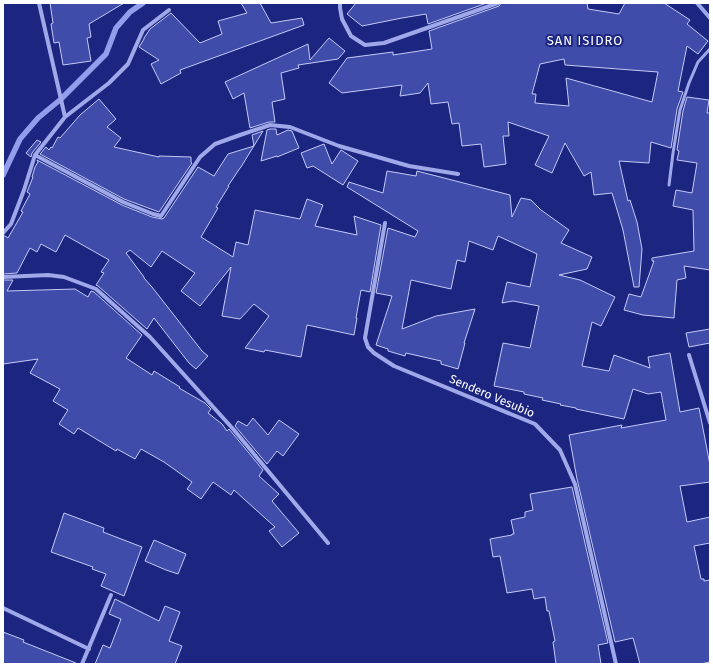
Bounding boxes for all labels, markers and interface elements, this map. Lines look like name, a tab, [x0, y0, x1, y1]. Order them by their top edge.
district label: SAN ISIDRO	[547, 33, 623, 48]
street label: Sendero Vesubio	[447, 372, 537, 420]

